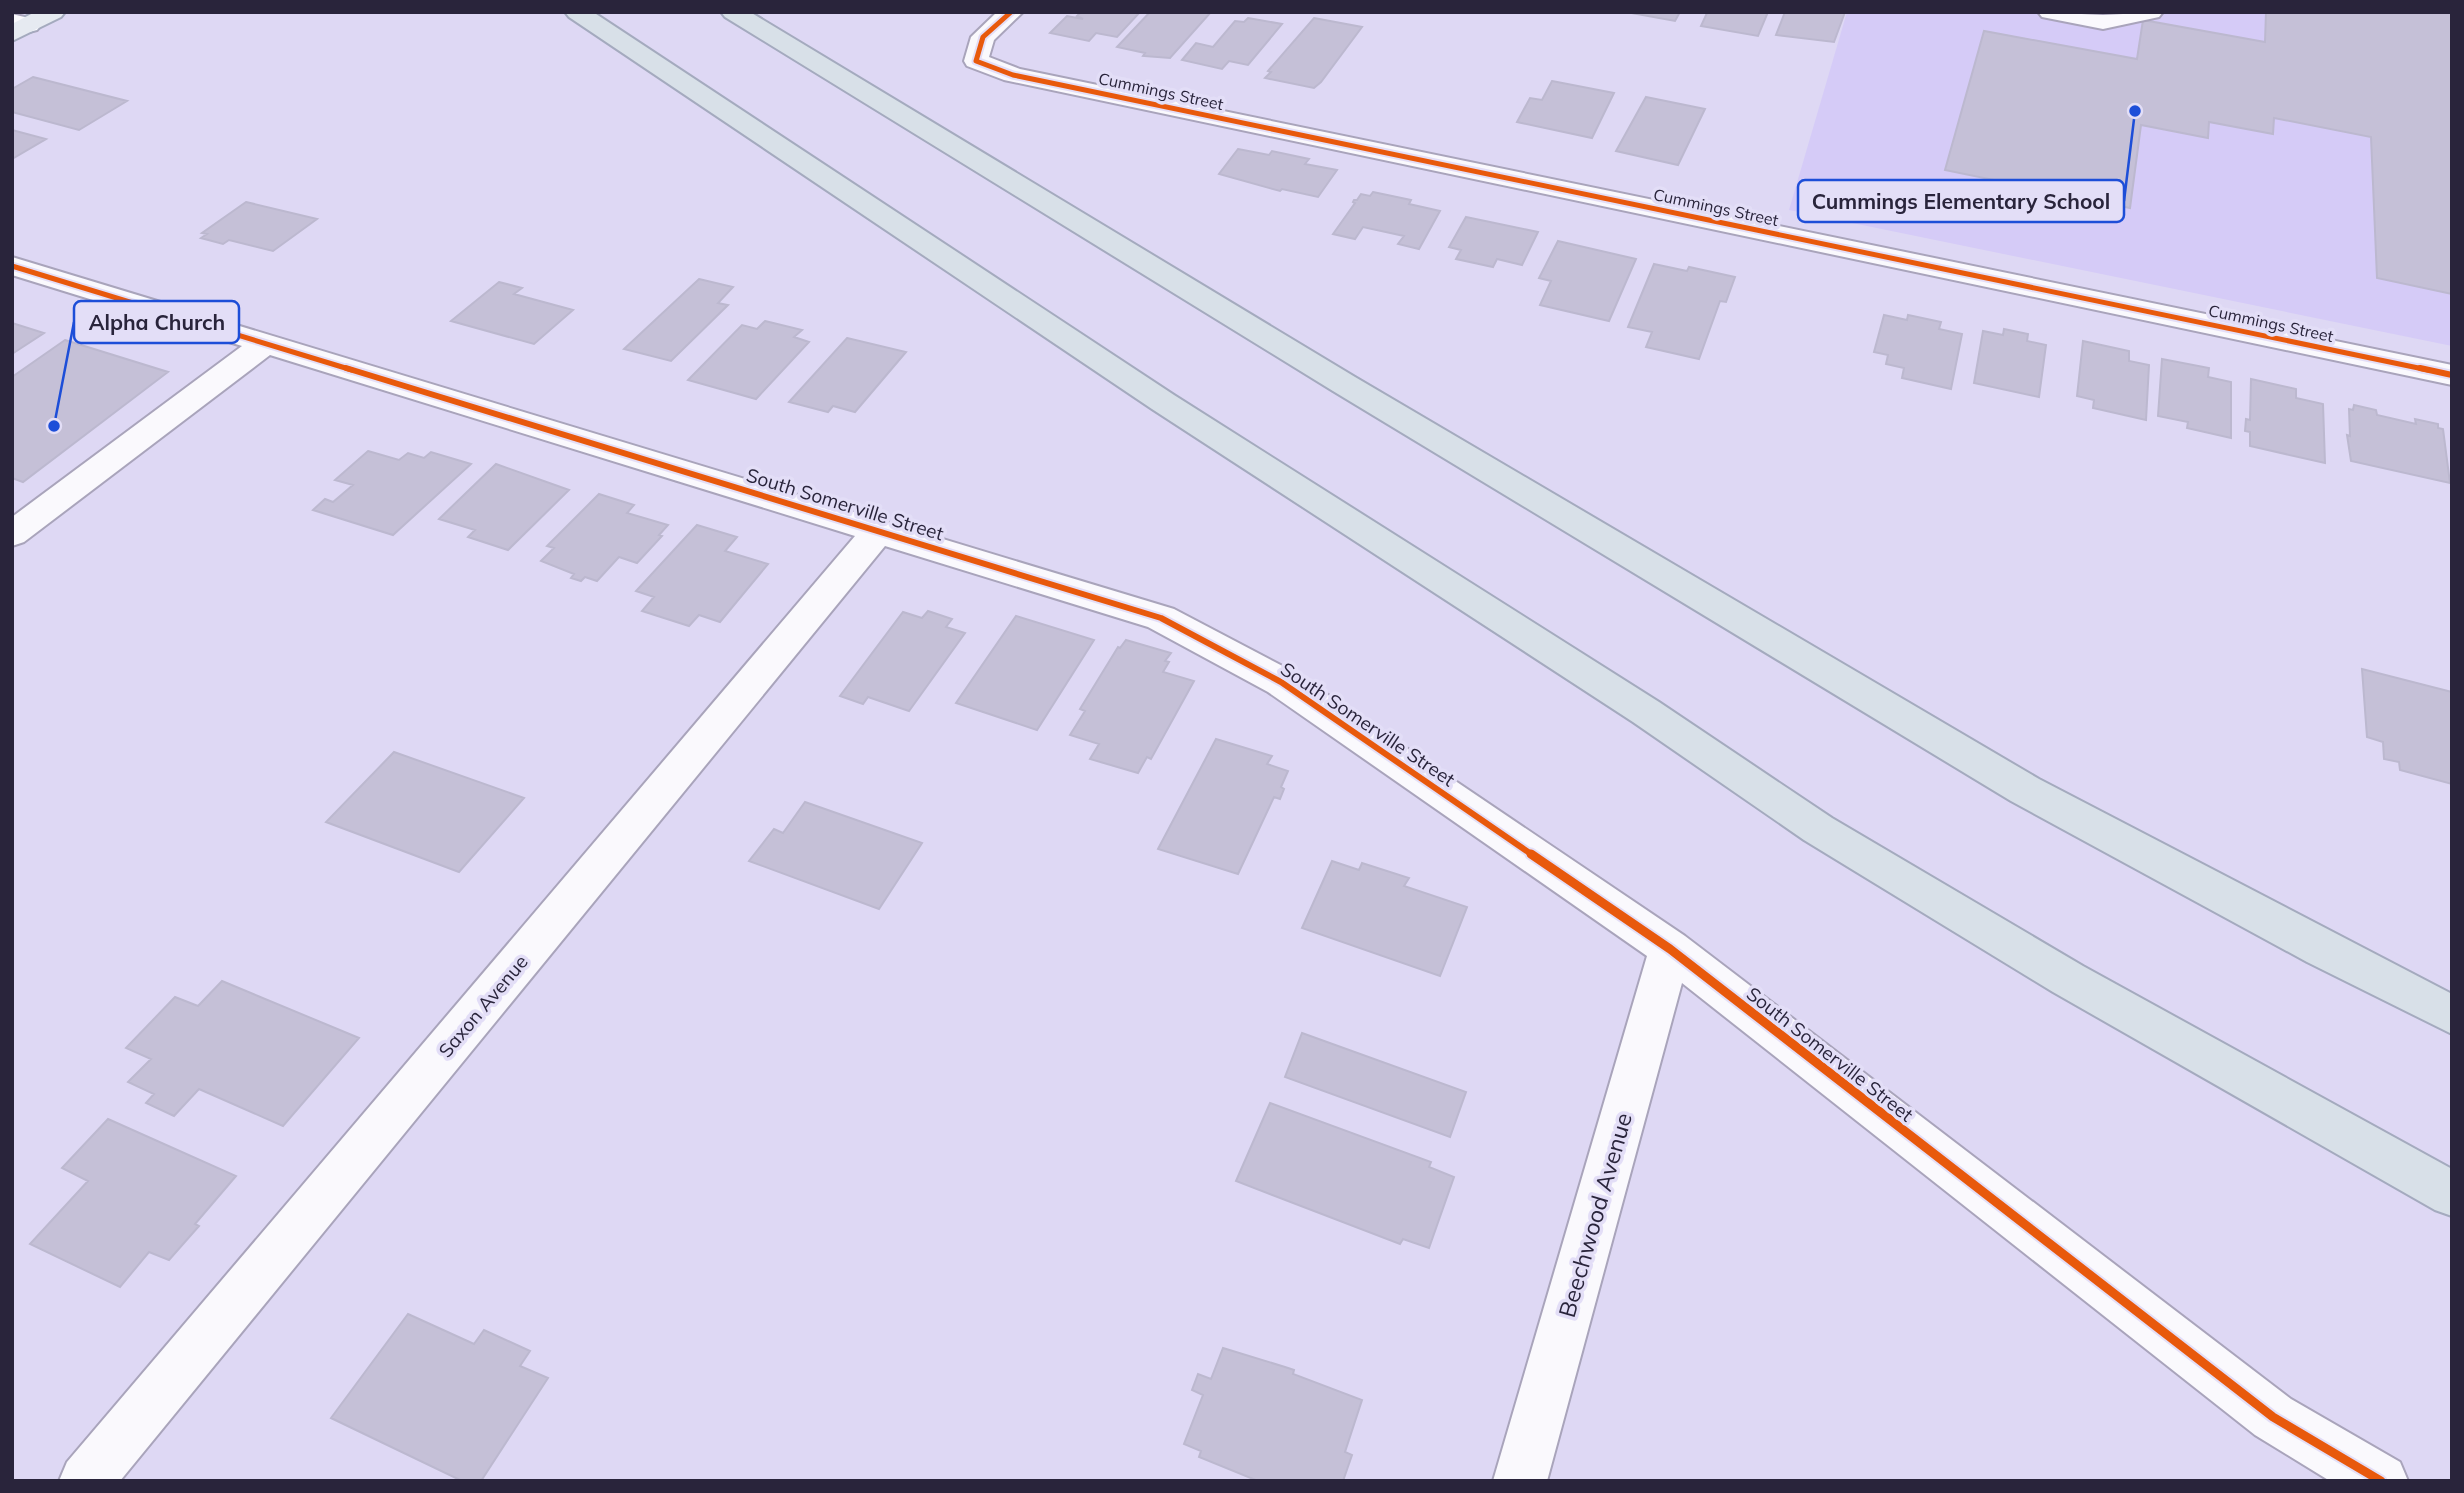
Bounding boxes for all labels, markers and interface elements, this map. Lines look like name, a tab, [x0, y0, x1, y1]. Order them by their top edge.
street label: Cummings Street	[1097, 68, 1226, 114]
callout: Cummings Elementary School	[1798, 180, 2124, 222]
street label: Cummings Street	[1652, 184, 1781, 230]
text: Cummings Elementary School	[1812, 188, 2110, 214]
street label: Cummings Street	[2207, 300, 2336, 346]
callout: Alpha Church	[74, 301, 239, 343]
text: Alpha Church	[89, 309, 225, 335]
street label: South Somerville Street	[743, 463, 947, 546]
street label: South Somerville Street	[1276, 657, 1460, 791]
street label: Saxon Avenue	[433, 950, 533, 1062]
street label: South Somerville Street	[1742, 981, 1918, 1127]
street label: Beechwood Avenue	[1552, 1109, 1638, 1321]

